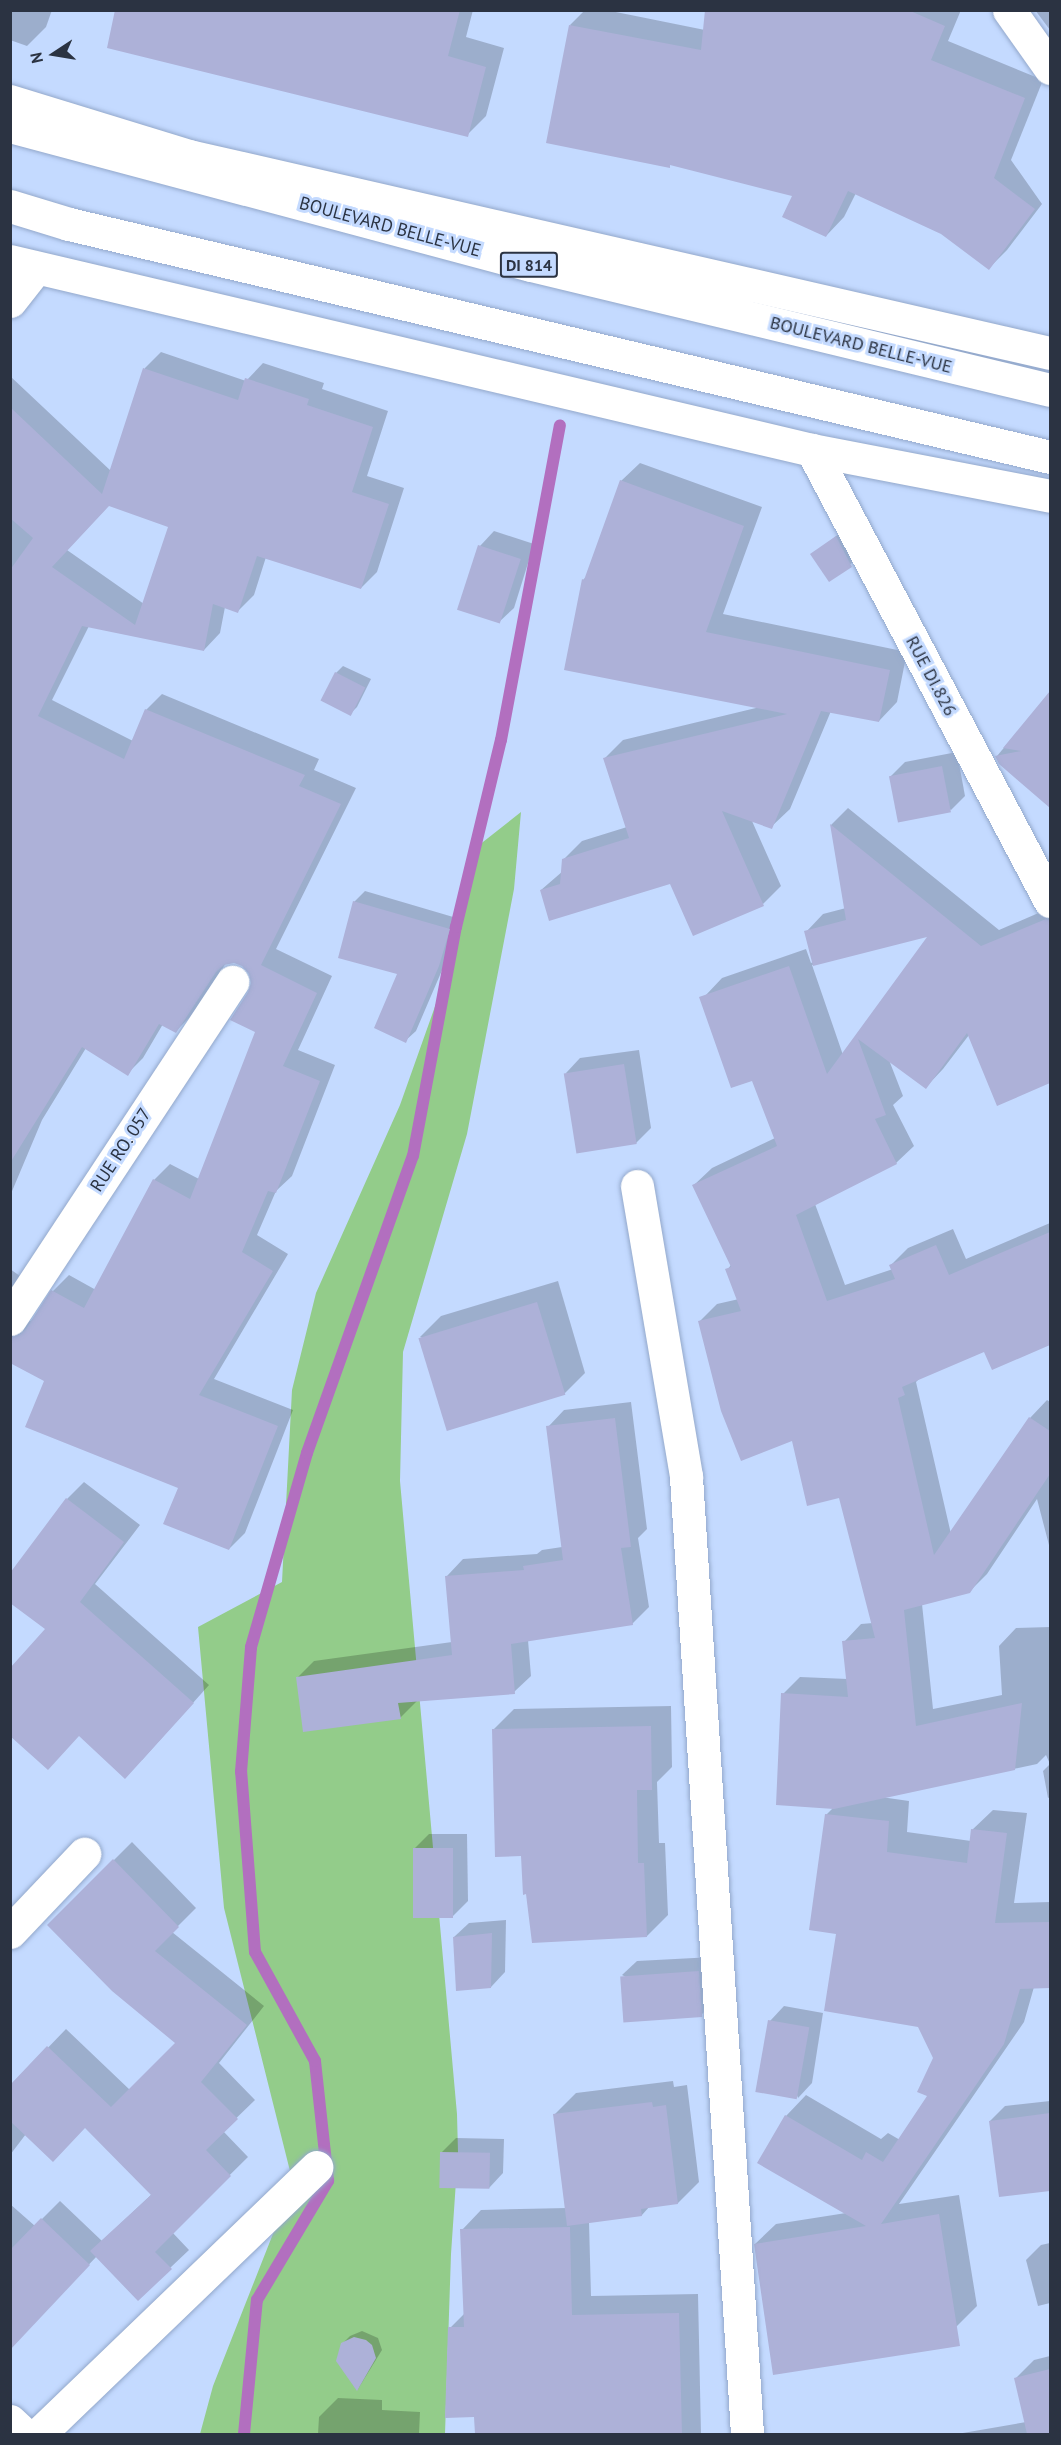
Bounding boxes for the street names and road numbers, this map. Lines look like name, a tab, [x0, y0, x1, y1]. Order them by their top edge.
street label: BOULEVARD BELLE-VUE	[297, 192, 483, 262]
road number: DI 814	[499, 252, 559, 278]
street label: BOULEVARD BELLE-VUE	[768, 312, 954, 378]
street label: RUE DI.826	[901, 632, 961, 720]
street label: RUE RO. 057	[86, 1104, 156, 1196]

